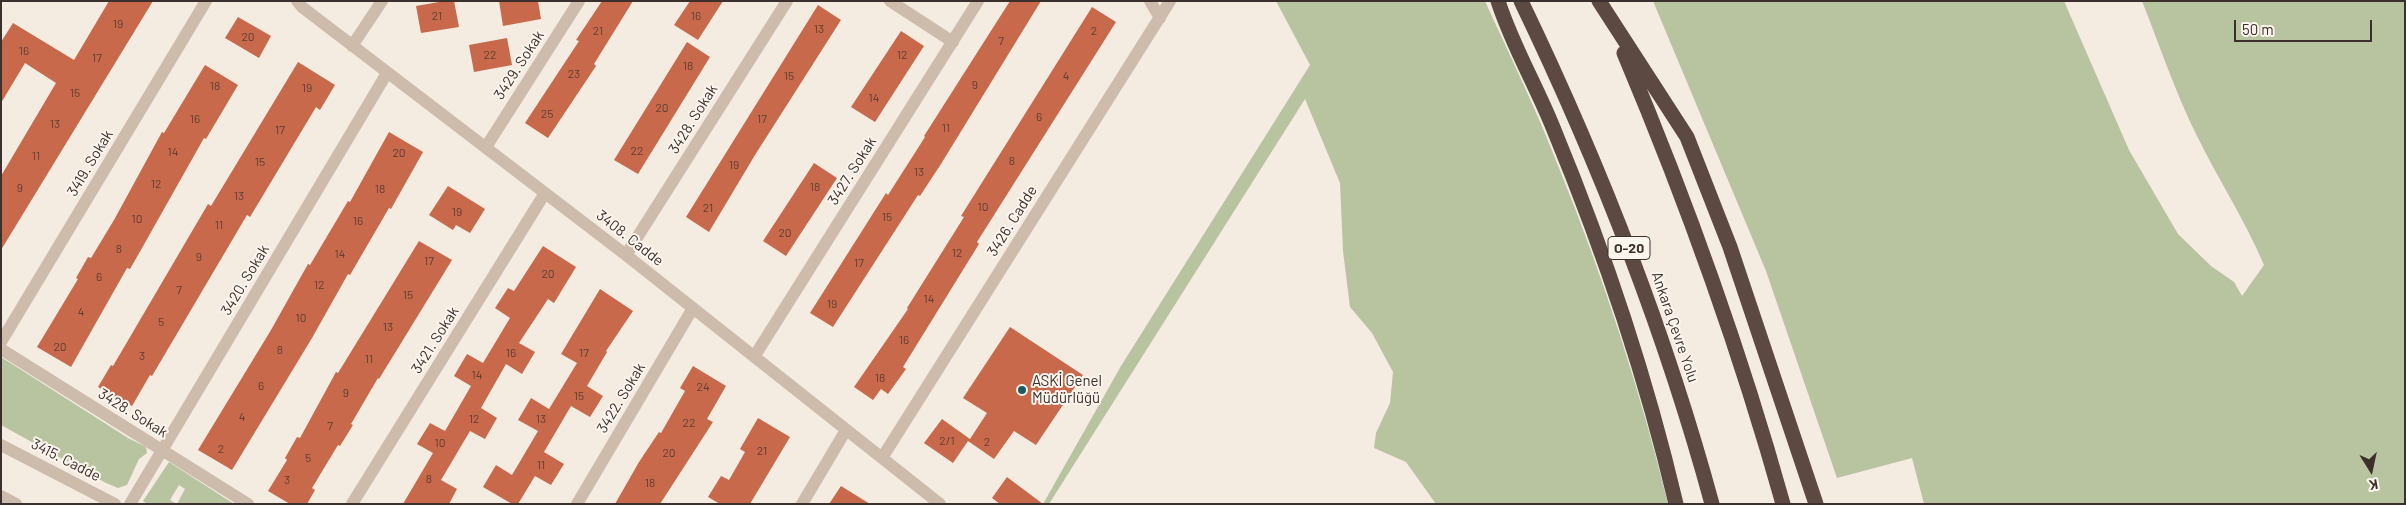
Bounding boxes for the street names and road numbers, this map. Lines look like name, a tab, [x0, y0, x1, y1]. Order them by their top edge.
street label: 3429. Sokak	[490, 27, 548, 103]
street label: 3428. Sokak	[665, 81, 721, 157]
street label: 3419. Sokak	[63, 127, 117, 199]
street label: 3427. Sokak	[824, 134, 880, 208]
street label: 3426. Cadde	[983, 182, 1041, 260]
street label: 3408. Cadde	[593, 206, 667, 270]
road number: O-20	[1608, 237, 1650, 260]
street label: 3420. Sokak	[217, 241, 273, 319]
street label: Ankara Çevre Yolu	[1648, 269, 1702, 385]
street label: 3421. Sokak	[407, 303, 463, 377]
street label: 3422. Sokak	[593, 360, 649, 436]
street label: 3428. Sokak	[95, 385, 171, 441]
street label: 3415. Cadde	[28, 435, 104, 485]

